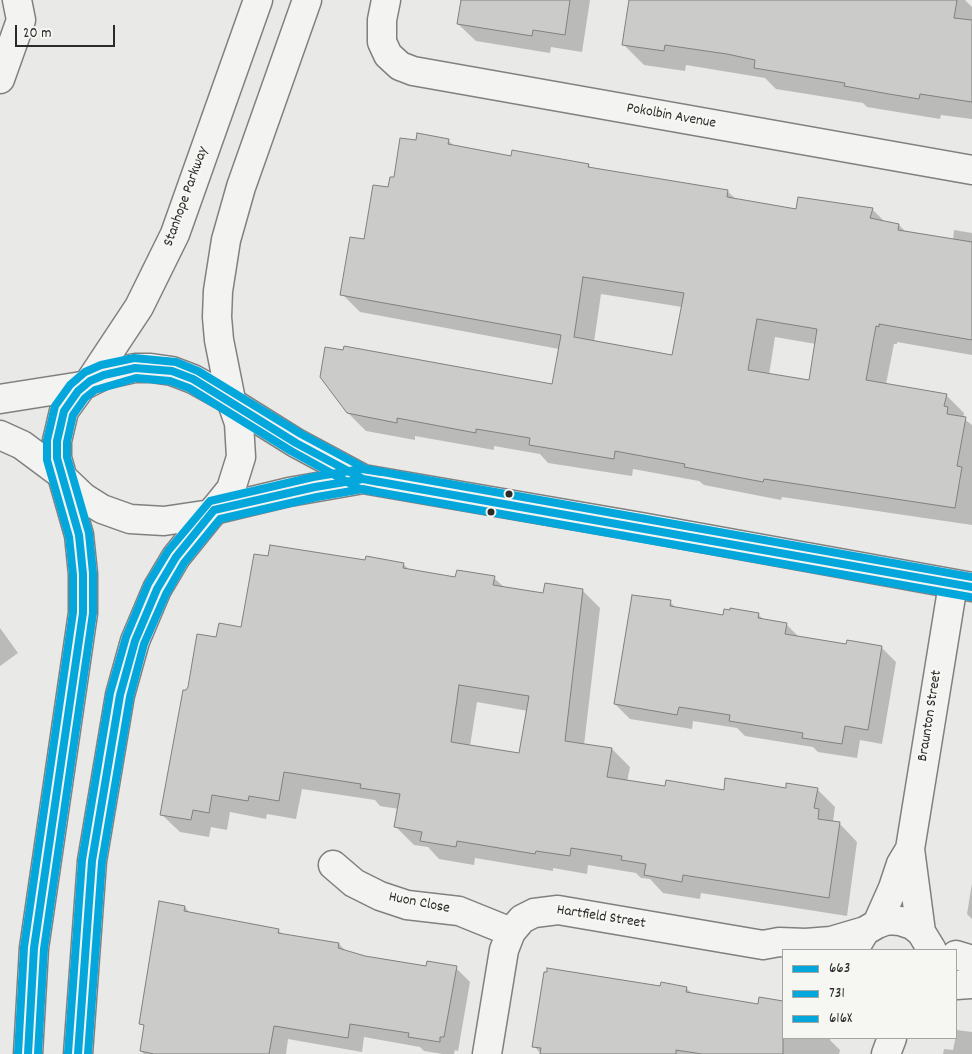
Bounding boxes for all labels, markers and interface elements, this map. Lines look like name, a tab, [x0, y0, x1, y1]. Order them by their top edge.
scale bar	[18, 15, 118, 47]
text: 20 m	[23, 23, 51, 45]
street label: Pokolbin Avenue	[625, 100, 717, 134]
street label: Stanhope Parkway	[161, 145, 213, 249]
unlabelled marker	[504, 489, 514, 499]
unlabelled marker	[486, 507, 496, 517]
street label: Braunton Street	[915, 669, 947, 763]
street label: Huon Close	[387, 889, 451, 919]
street label: Hartfield Street	[555, 902, 647, 934]
legend	[782, 949, 957, 1039]
text: 663	[829, 958, 850, 980]
text: 731	[829, 983, 845, 1005]
text: 616X	[829, 1008, 852, 1030]

